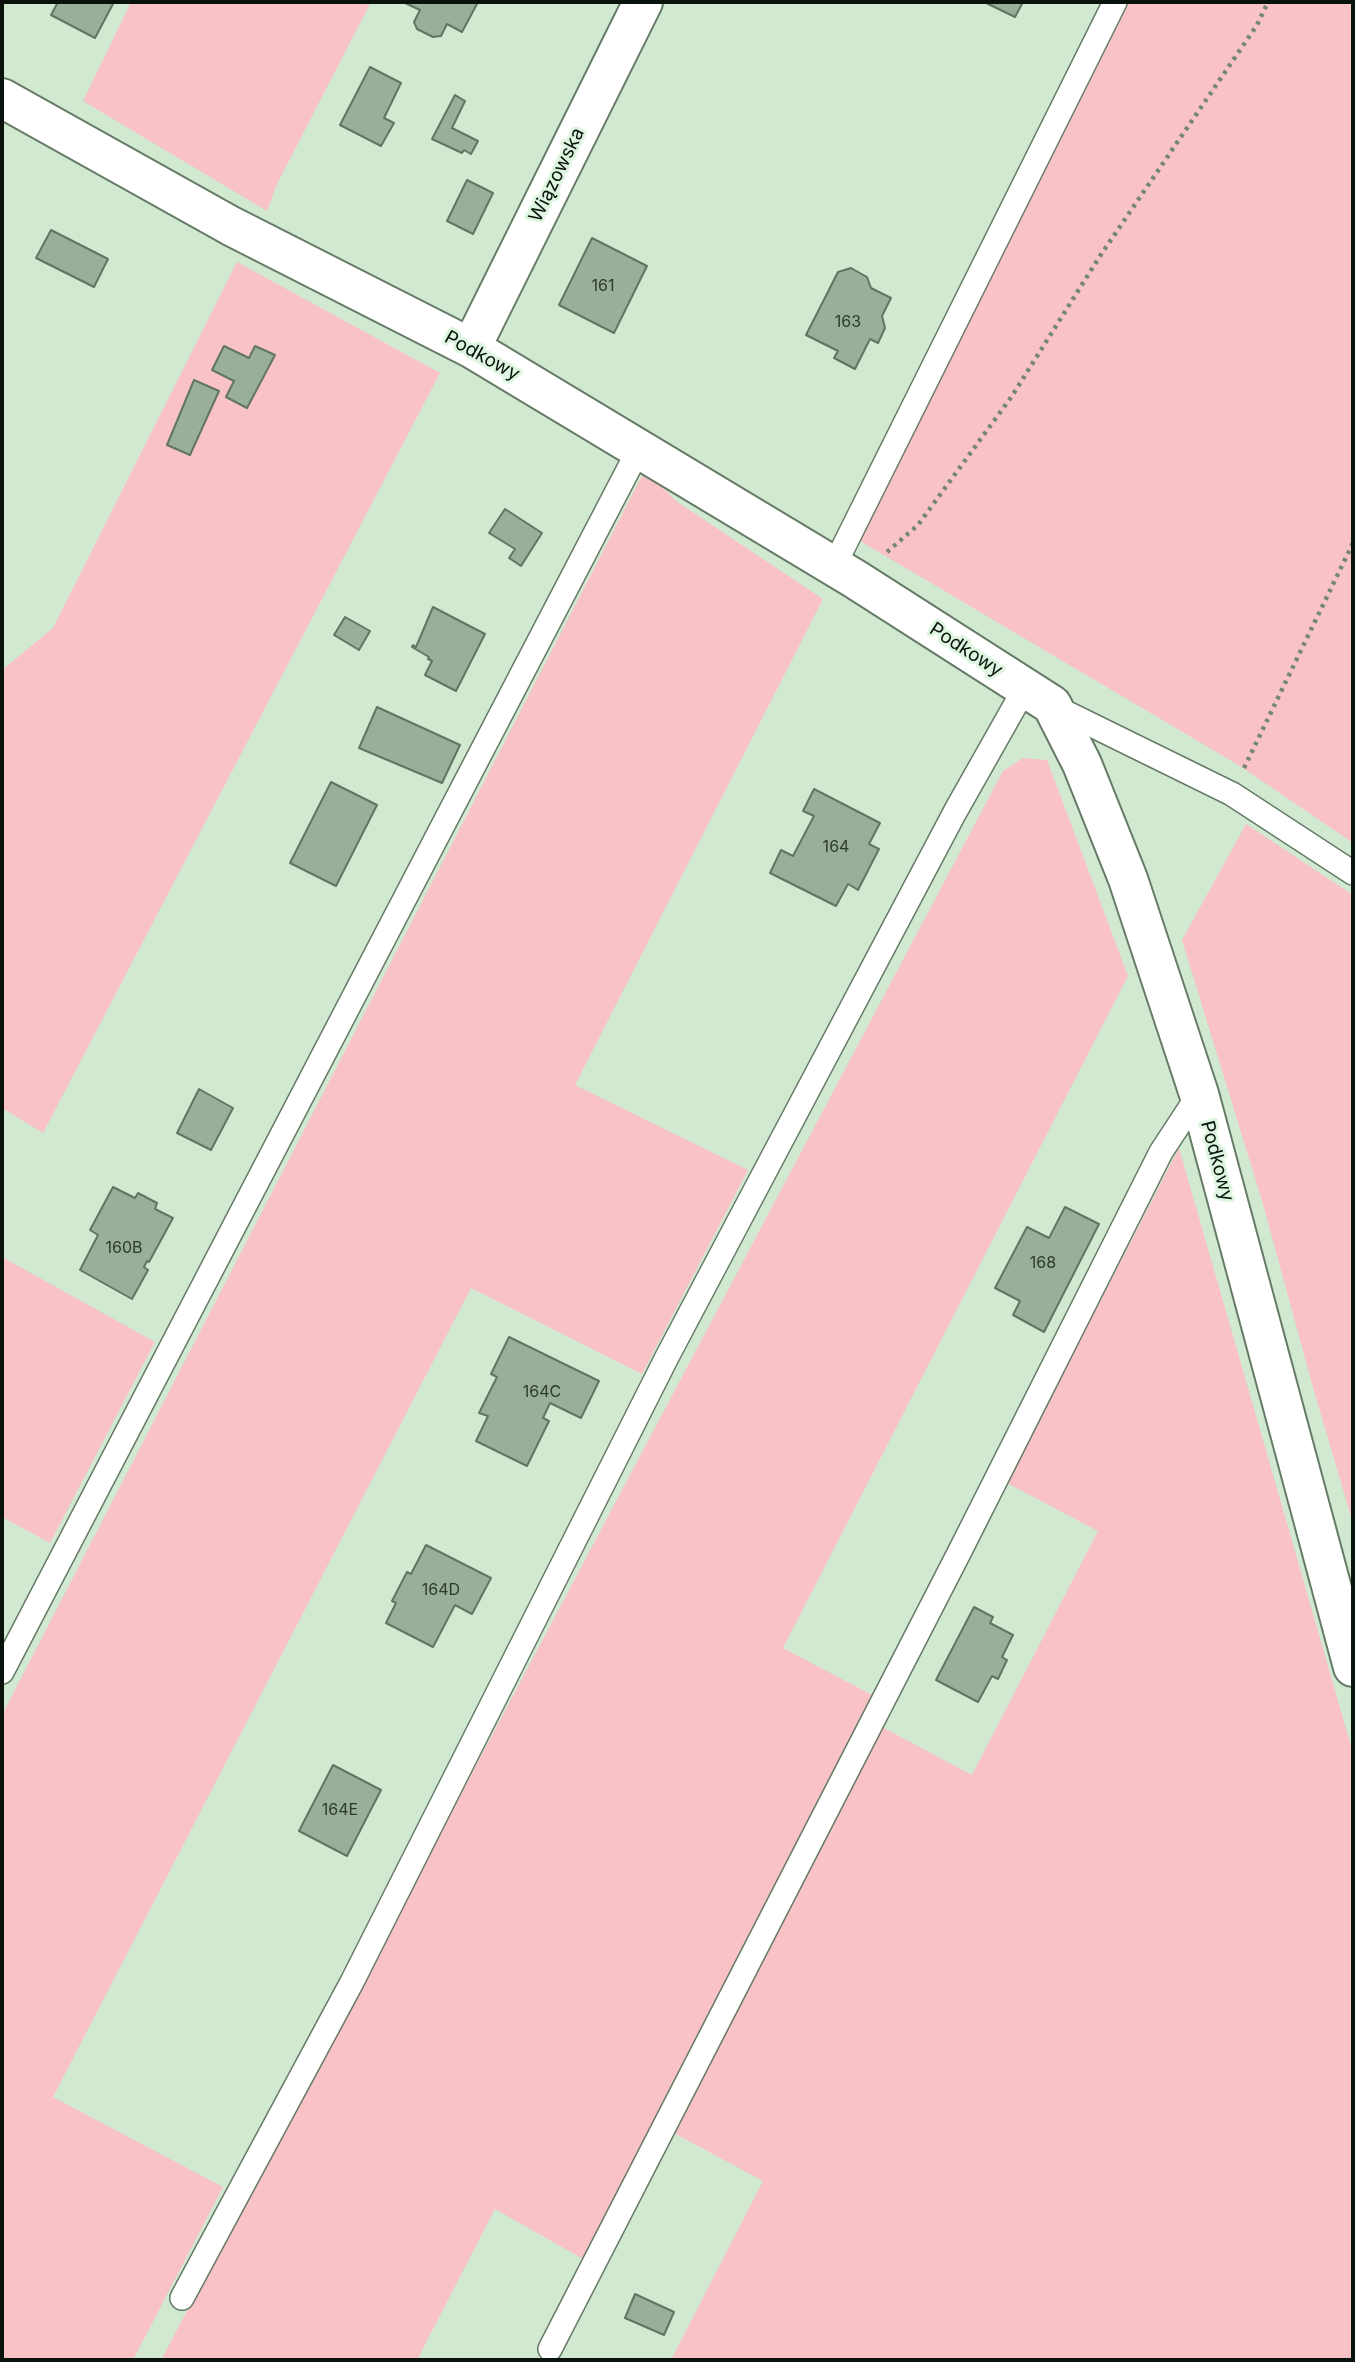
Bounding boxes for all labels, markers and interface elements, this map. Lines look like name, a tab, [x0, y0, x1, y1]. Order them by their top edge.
street label: Wiązowska	[524, 124, 590, 226]
house number: 161	[592, 276, 614, 296]
house number: 163	[835, 312, 861, 332]
street label: Podkowy	[440, 326, 524, 386]
street label: Podkowy	[925, 618, 1007, 682]
house number: 164	[823, 837, 849, 857]
street label: Podkowy	[1195, 1118, 1239, 1204]
house number: 160B	[106, 1238, 142, 1258]
house number: 168	[1030, 1253, 1056, 1273]
house number: 164C	[523, 1382, 561, 1402]
house number: 164D	[422, 1580, 460, 1600]
house number: 164E	[322, 1800, 358, 1820]

